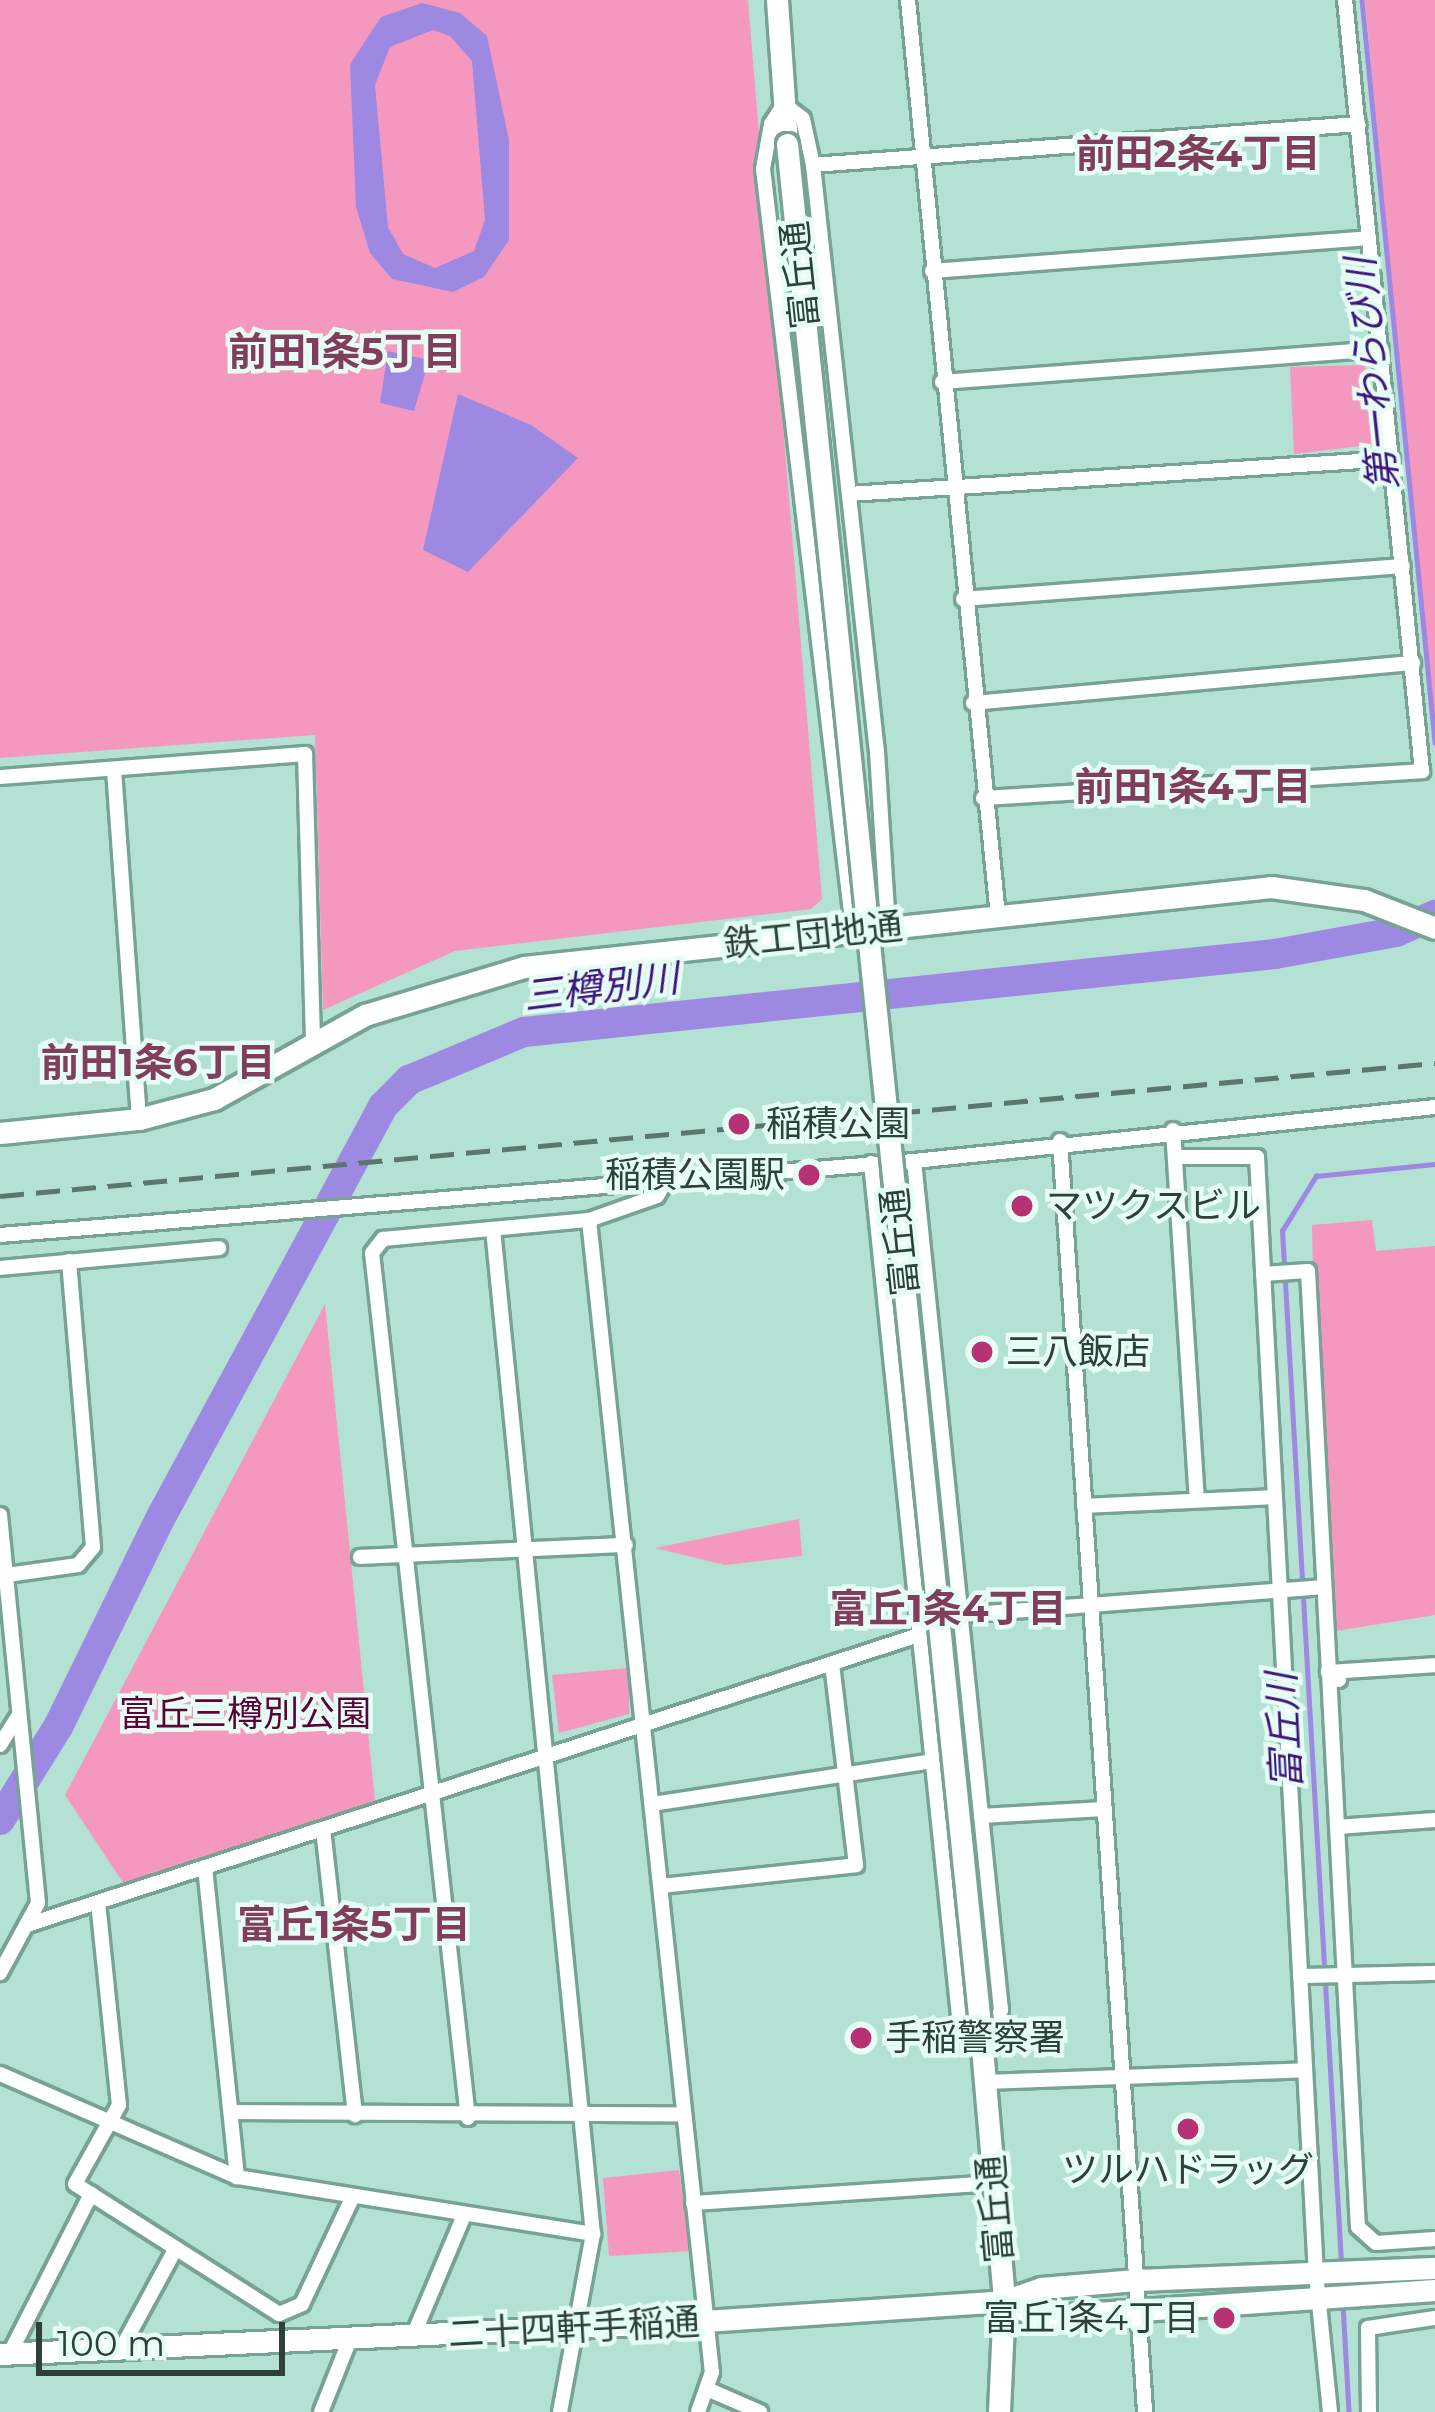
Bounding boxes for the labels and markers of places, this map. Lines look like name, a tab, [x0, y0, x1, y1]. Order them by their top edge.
place label: 稲積公園	[766, 1102, 910, 1146]
marker: 稲積公園	[723, 1108, 755, 1140]
place label: 稲積公園駅	[605, 1153, 785, 1197]
marker: 稲積公園駅	[796, 1162, 822, 1188]
place label: マツクスビル	[1046, 1184, 1262, 1228]
marker: マツクスビル	[1009, 1193, 1035, 1219]
place label: 三八飯店	[1006, 1330, 1150, 1374]
marker: 三八飯店	[969, 1339, 995, 1365]
place label: 手稲警察署	[885, 2016, 1065, 2060]
marker: 手稲警察署	[848, 2025, 874, 2051]
marker: ツルハドラッグ	[1175, 2116, 1201, 2142]
place label: ツルハドラッグ	[1062, 2148, 1314, 2192]
place label: 富丘1条4丁目	[983, 2296, 1200, 2340]
marker: 富丘1条4丁目	[1211, 2305, 1237, 2331]

